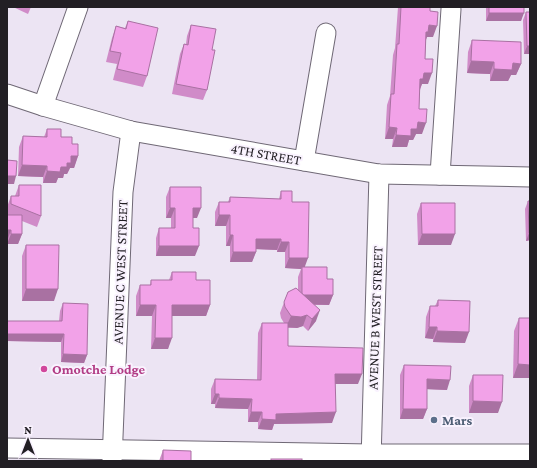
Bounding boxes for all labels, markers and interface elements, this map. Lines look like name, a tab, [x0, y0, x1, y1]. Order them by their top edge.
street label: 4TH STREET	[230, 140, 303, 168]
street label: AVENUE C WEST STREET	[109, 199, 131, 345]
street label: AVENUE B WEST STREET	[364, 245, 386, 390]
place label: Omotche Lodge	[52, 361, 146, 377]
marker: Omotche Lodge	[39, 364, 49, 374]
place label: Mars	[442, 412, 472, 428]
marker: Mars	[429, 415, 439, 425]
north arrow	[8, 420, 48, 460]
text: N	[24, 424, 32, 436]

